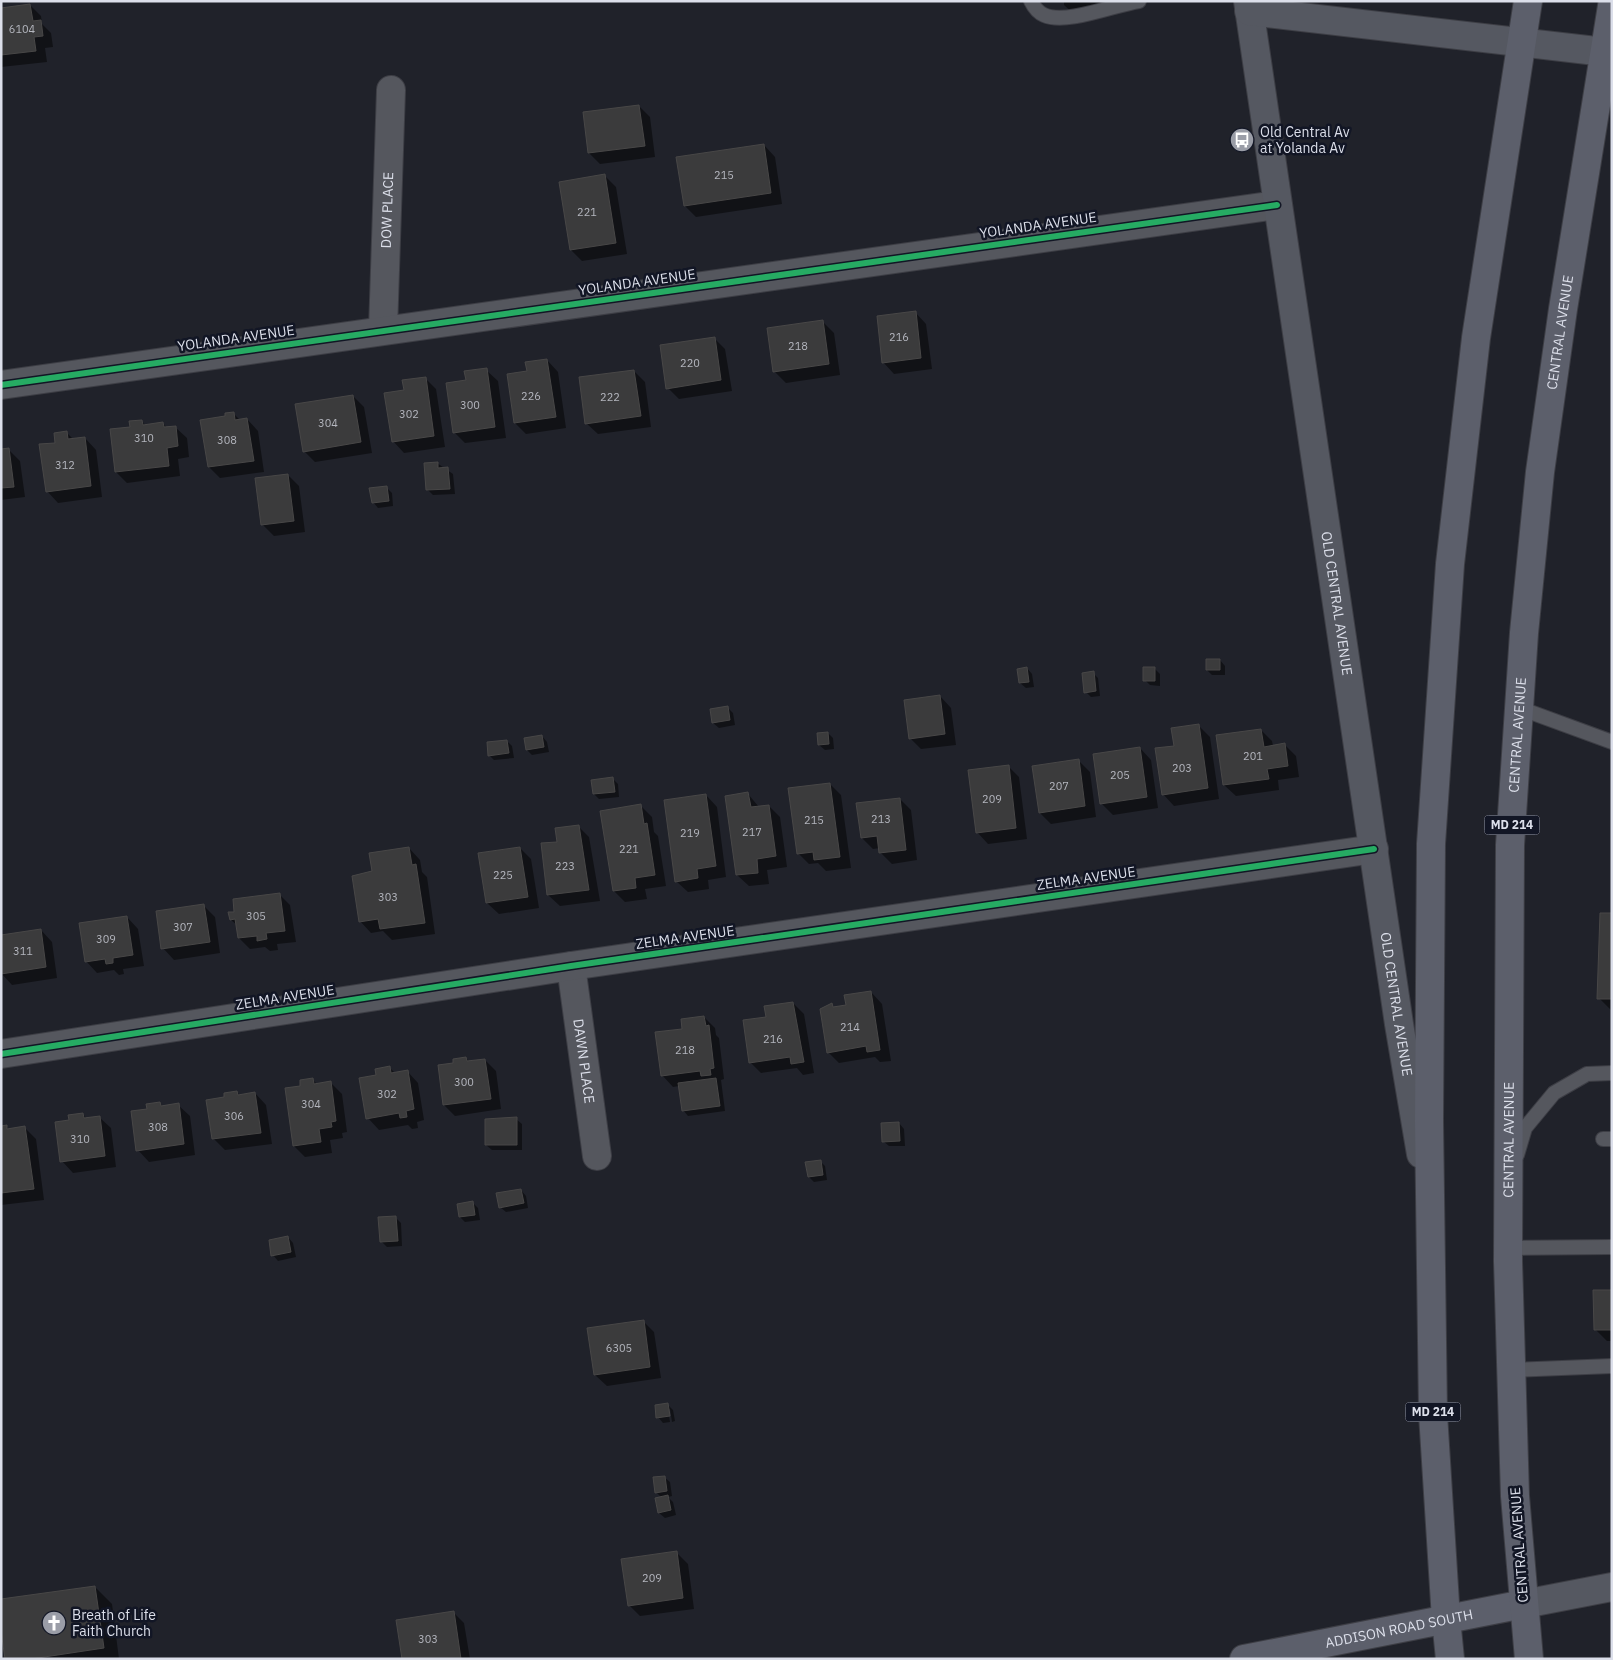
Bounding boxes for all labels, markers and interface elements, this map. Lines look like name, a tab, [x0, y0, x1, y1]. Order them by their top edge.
house number: 6104	[9, 22, 36, 36]
place label: Old Central Av at Yolanda Av	[1260, 123, 1350, 157]
bus stop icon: Old Central Av at Yolanda Av	[1229, 127, 1255, 153]
house number: 215	[714, 168, 734, 182]
street label: DOW PLACE	[377, 172, 397, 249]
house number: 221	[577, 205, 597, 219]
street label: YOLANDA AVENUE	[978, 208, 1098, 242]
street label: YOLANDA AVENUE	[577, 265, 697, 299]
street label: CENTRAL AVENUE	[1543, 274, 1577, 391]
street label: YOLANDA AVENUE	[176, 321, 296, 355]
house number: 216	[889, 330, 909, 344]
house number: 218	[788, 339, 808, 353]
house number: 220	[680, 356, 700, 370]
house number: 226	[521, 389, 541, 403]
house number: 222	[600, 390, 620, 404]
house number: 300	[460, 398, 480, 412]
house number: 302	[399, 407, 419, 421]
house number: 304	[318, 416, 338, 430]
house number: 310	[134, 431, 154, 445]
house number: 308	[217, 433, 237, 447]
house number: 312	[55, 458, 75, 472]
street label: OLD CENTRAL AVENUE	[1317, 530, 1356, 677]
street label: CENTRAL AVENUE	[1504, 677, 1530, 793]
house number: 201	[1243, 749, 1263, 763]
house number: 203	[1172, 761, 1192, 775]
house number: 205	[1110, 768, 1130, 782]
house number: 207	[1049, 779, 1069, 793]
house number: 209	[982, 792, 1002, 806]
house number: 213	[871, 812, 891, 826]
house number: 215	[804, 813, 824, 827]
road number: MD 214	[1484, 816, 1540, 834]
house number: 217	[742, 825, 762, 839]
house number: 219	[680, 826, 700, 840]
house number: 221	[619, 842, 639, 856]
house number: 223	[555, 859, 575, 873]
street label: ZELMA AVENUE	[1035, 862, 1137, 894]
house number: 225	[493, 868, 513, 882]
house number: 303	[378, 890, 398, 904]
house number: 305	[246, 909, 266, 923]
house number: 307	[173, 920, 193, 934]
street label: ZELMA AVENUE	[634, 921, 736, 953]
street label: OLD CENTRAL AVENUE	[1377, 931, 1417, 1077]
house number: 309	[96, 932, 116, 946]
house number: 311	[13, 944, 33, 958]
street label: ZELMA AVENUE	[234, 980, 336, 1014]
street label: DAWN PLACE	[569, 1018, 599, 1105]
house number: 214	[840, 1020, 860, 1034]
house number: 216	[763, 1032, 783, 1046]
house number: 218	[675, 1043, 695, 1057]
house number: 300	[454, 1075, 474, 1089]
street label: CENTRAL AVENUE	[1499, 1082, 1518, 1198]
house number: 302	[377, 1087, 397, 1101]
house number: 304	[301, 1097, 321, 1111]
house number: 306	[224, 1109, 244, 1123]
house number: 308	[148, 1120, 168, 1134]
house number: 310	[70, 1132, 90, 1146]
house number: 6305	[606, 1341, 632, 1355]
road number: MD 214	[1406, 1402, 1460, 1421]
street label: CENTRAL AVENUE	[1506, 1487, 1532, 1603]
house number: 209	[642, 1571, 662, 1585]
street label: ADDISON ROAD SOUTH	[1324, 1605, 1475, 1652]
place label: Breath of Life Faith Church	[72, 1606, 156, 1640]
church icon: Breath of Life Faith Church	[41, 1610, 67, 1636]
house number: 303	[418, 1632, 438, 1646]

